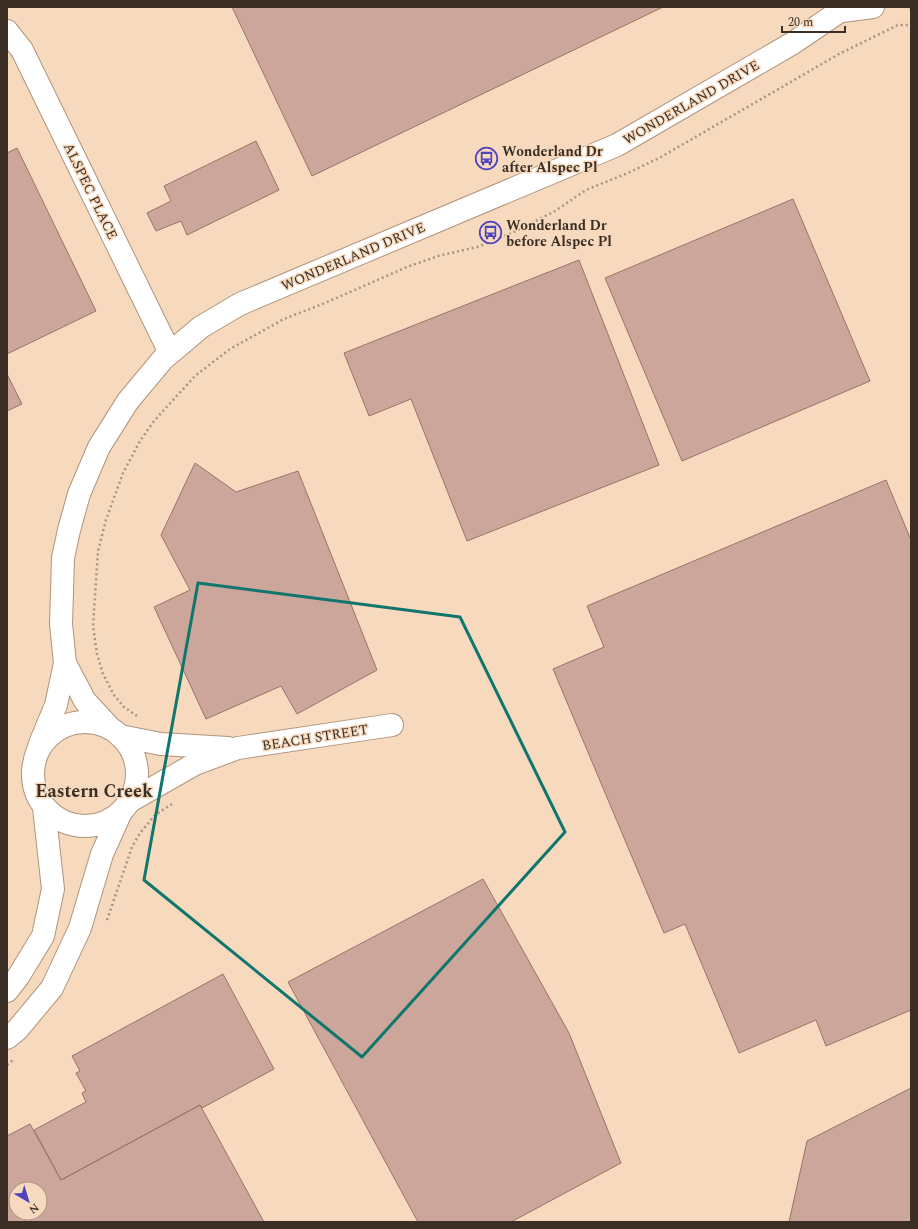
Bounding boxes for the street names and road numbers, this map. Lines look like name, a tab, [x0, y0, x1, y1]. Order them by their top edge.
street label: WONDERLAND DRIVE	[619, 55, 763, 150]
street label: ALSPEC PLACE	[58, 139, 123, 243]
street label: WONDERLAND DRIVE	[278, 217, 428, 296]
street label: BEACH STREET	[260, 719, 370, 756]

